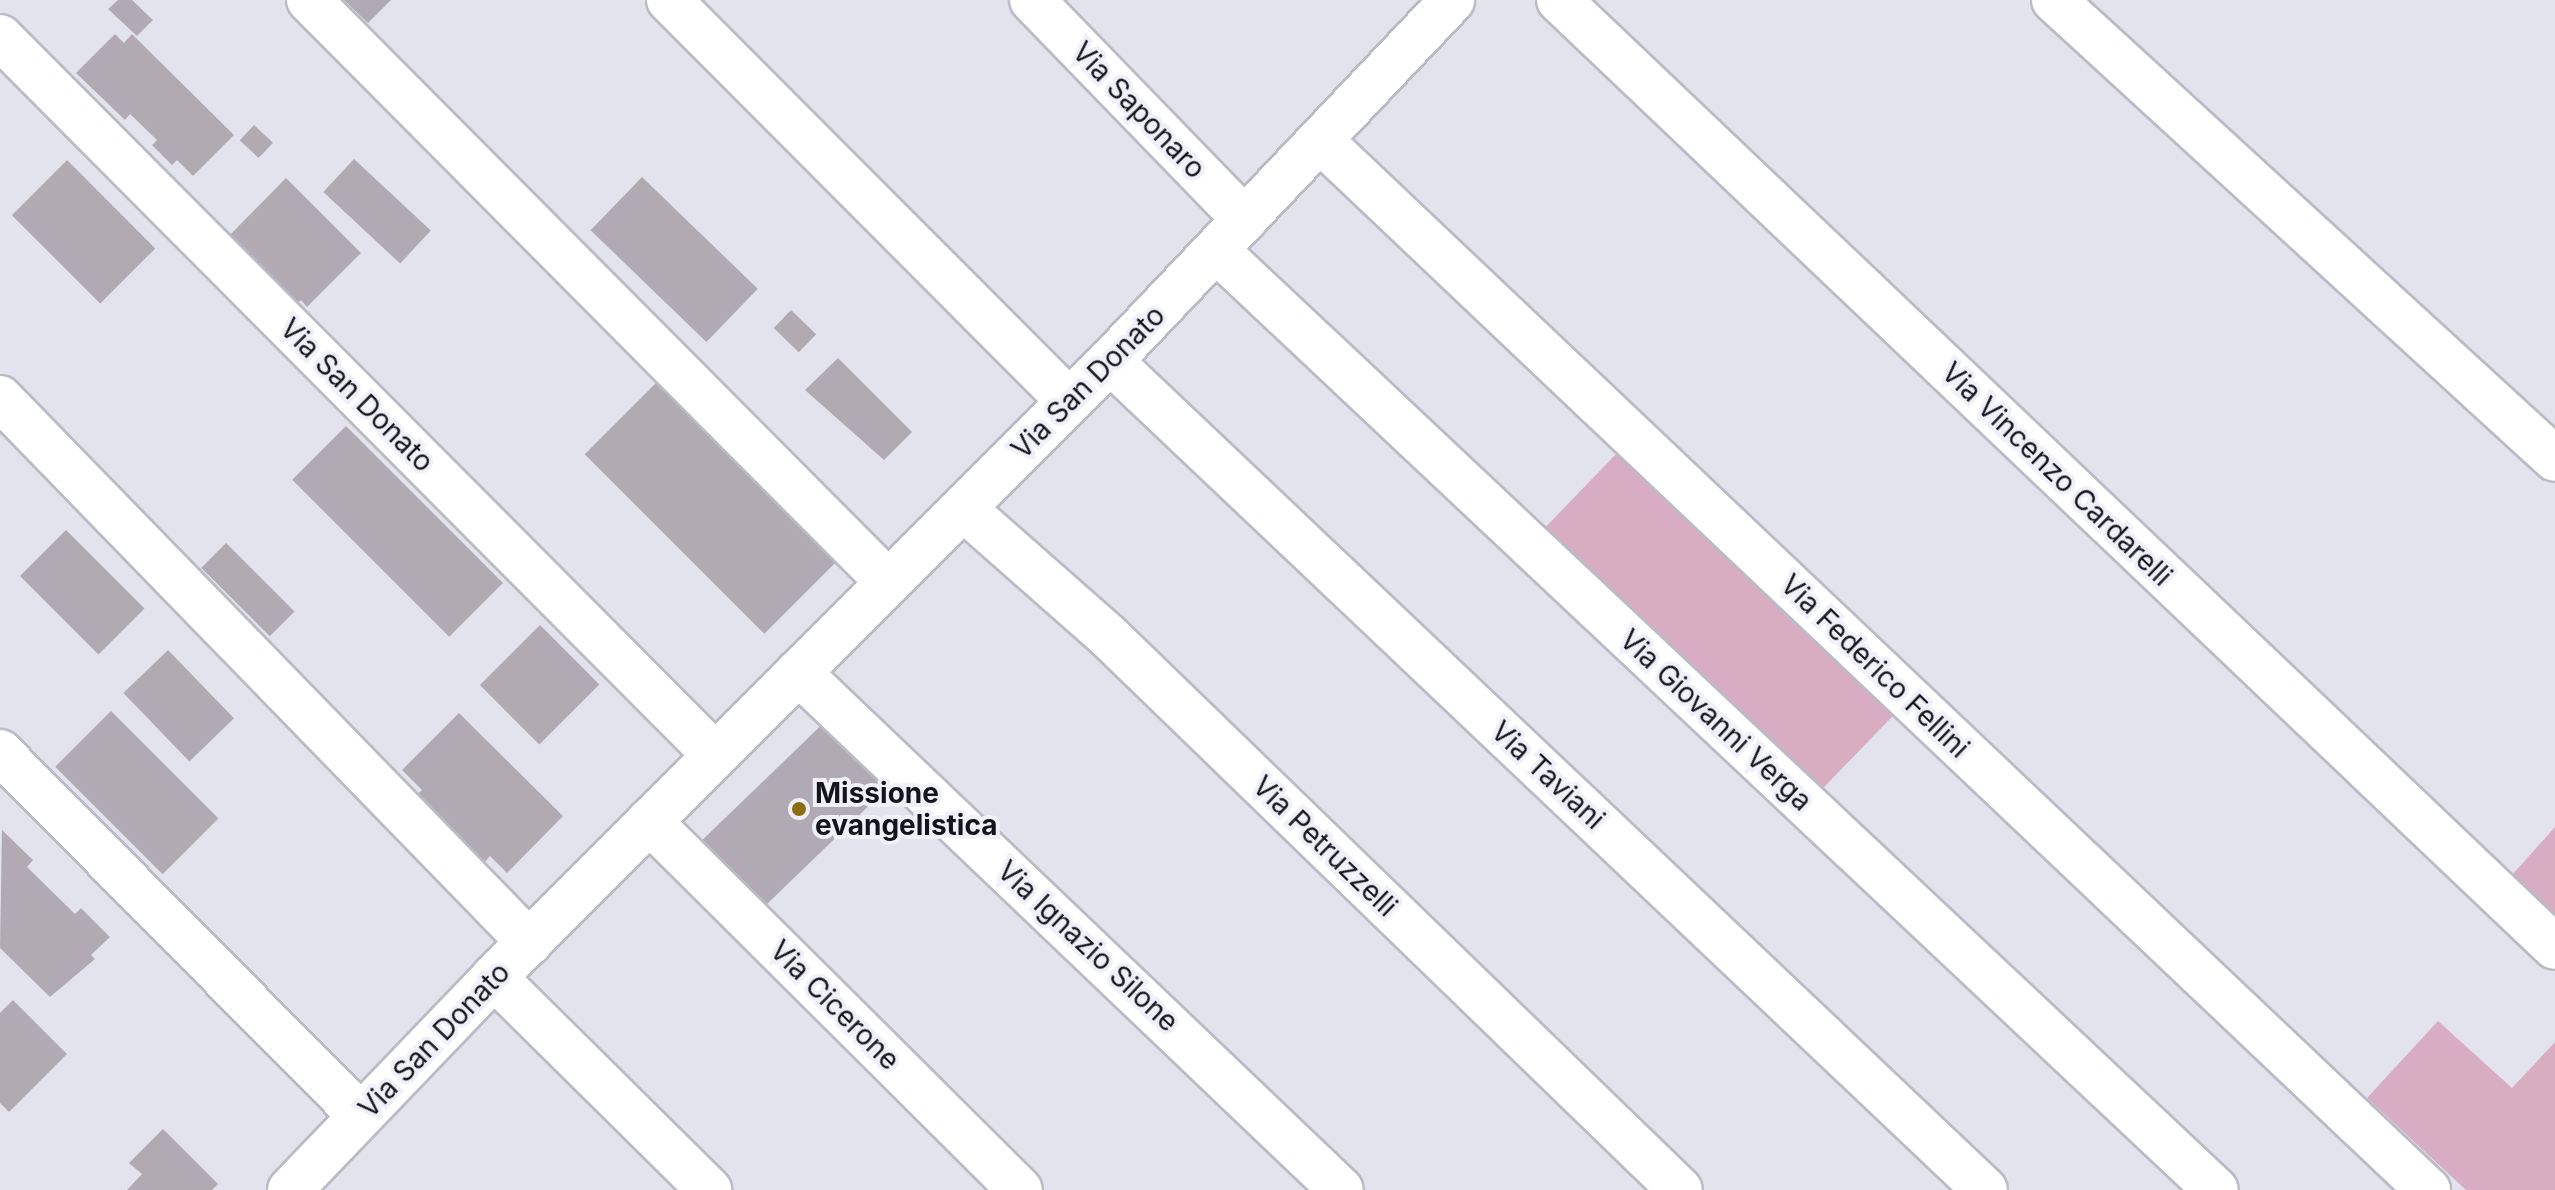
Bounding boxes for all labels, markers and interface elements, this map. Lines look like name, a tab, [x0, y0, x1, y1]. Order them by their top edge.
street label: Via Saponaro	[1066, 35, 1212, 185]
street label: Via San Donato	[1004, 298, 1172, 466]
street label: Via San Donato	[273, 311, 441, 479]
street label: Via Vincenzo Cardarelli	[1935, 355, 2179, 593]
street label: Via Federico Fellini	[1774, 568, 1976, 764]
street label: Via Giovanni Verga	[1613, 623, 1819, 817]
street label: Via Taviani	[1484, 714, 1612, 836]
street label: Via Petruzzelli	[1246, 769, 1404, 923]
place label: Missione evangelistica	[815, 776, 997, 842]
marker: Missione evangelistica	[790, 800, 808, 818]
street label: Via Ignazio Silone	[991, 854, 1185, 1038]
street label: Via Cicerone	[763, 933, 907, 1077]
street label: Via San Donato	[351, 955, 517, 1125]

